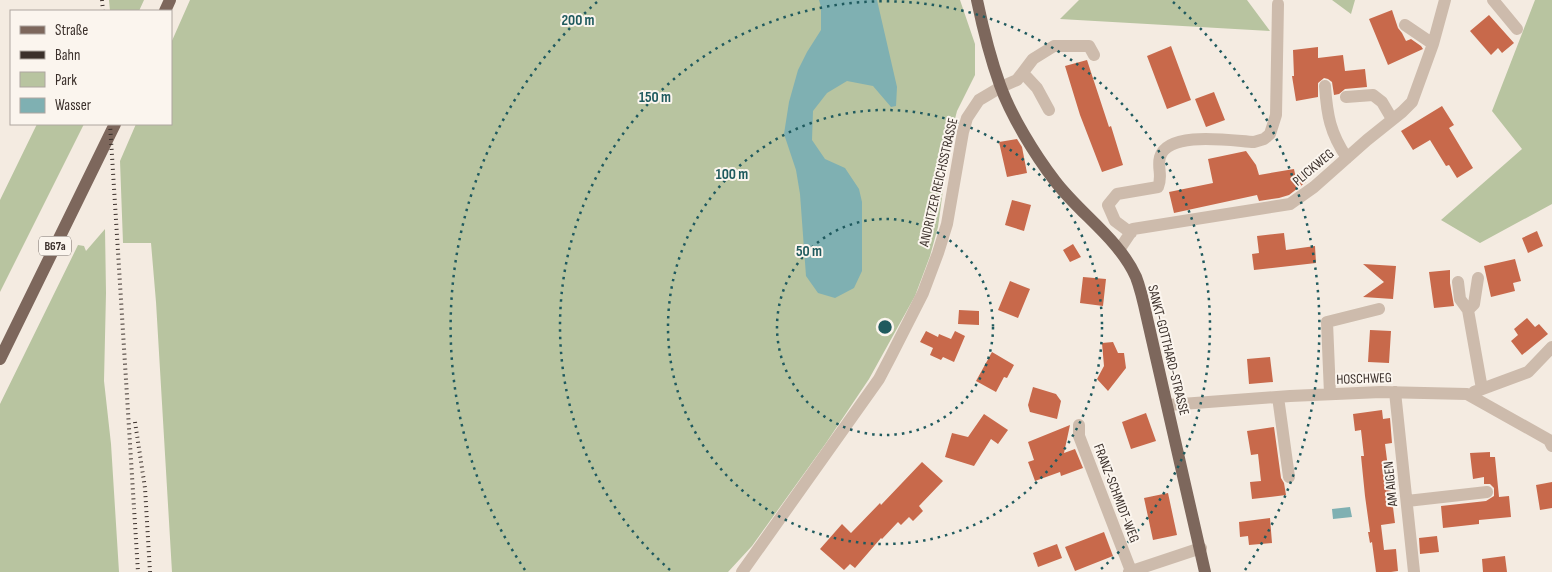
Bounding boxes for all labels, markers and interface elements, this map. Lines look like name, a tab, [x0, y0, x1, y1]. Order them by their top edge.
legend	[10, 10, 172, 125]
text: 200 m	[561, 11, 595, 30]
text: Straße	[55, 21, 88, 40]
text: Bahn	[55, 46, 80, 65]
text: Park	[55, 71, 77, 90]
text: 150 m	[639, 88, 671, 107]
text: Wasser	[55, 96, 92, 115]
street label: ANDRITZER REICHSSTRASSE	[915, 116, 962, 249]
street label: PLICKWEG	[1289, 145, 1338, 190]
text: 100 m	[716, 165, 748, 184]
road number: B67a	[39, 237, 71, 256]
text: 50 m	[796, 242, 822, 261]
street label: SANKT-GOTTHARD-STRASSE	[1144, 283, 1193, 417]
centre of rings	[876, 318, 894, 336]
street label: HOSCHWEG	[1336, 369, 1392, 388]
street label: FRANZ-SCHMIDT-WEG	[1090, 441, 1143, 545]
street label: AM AIGEN	[1380, 461, 1401, 508]

